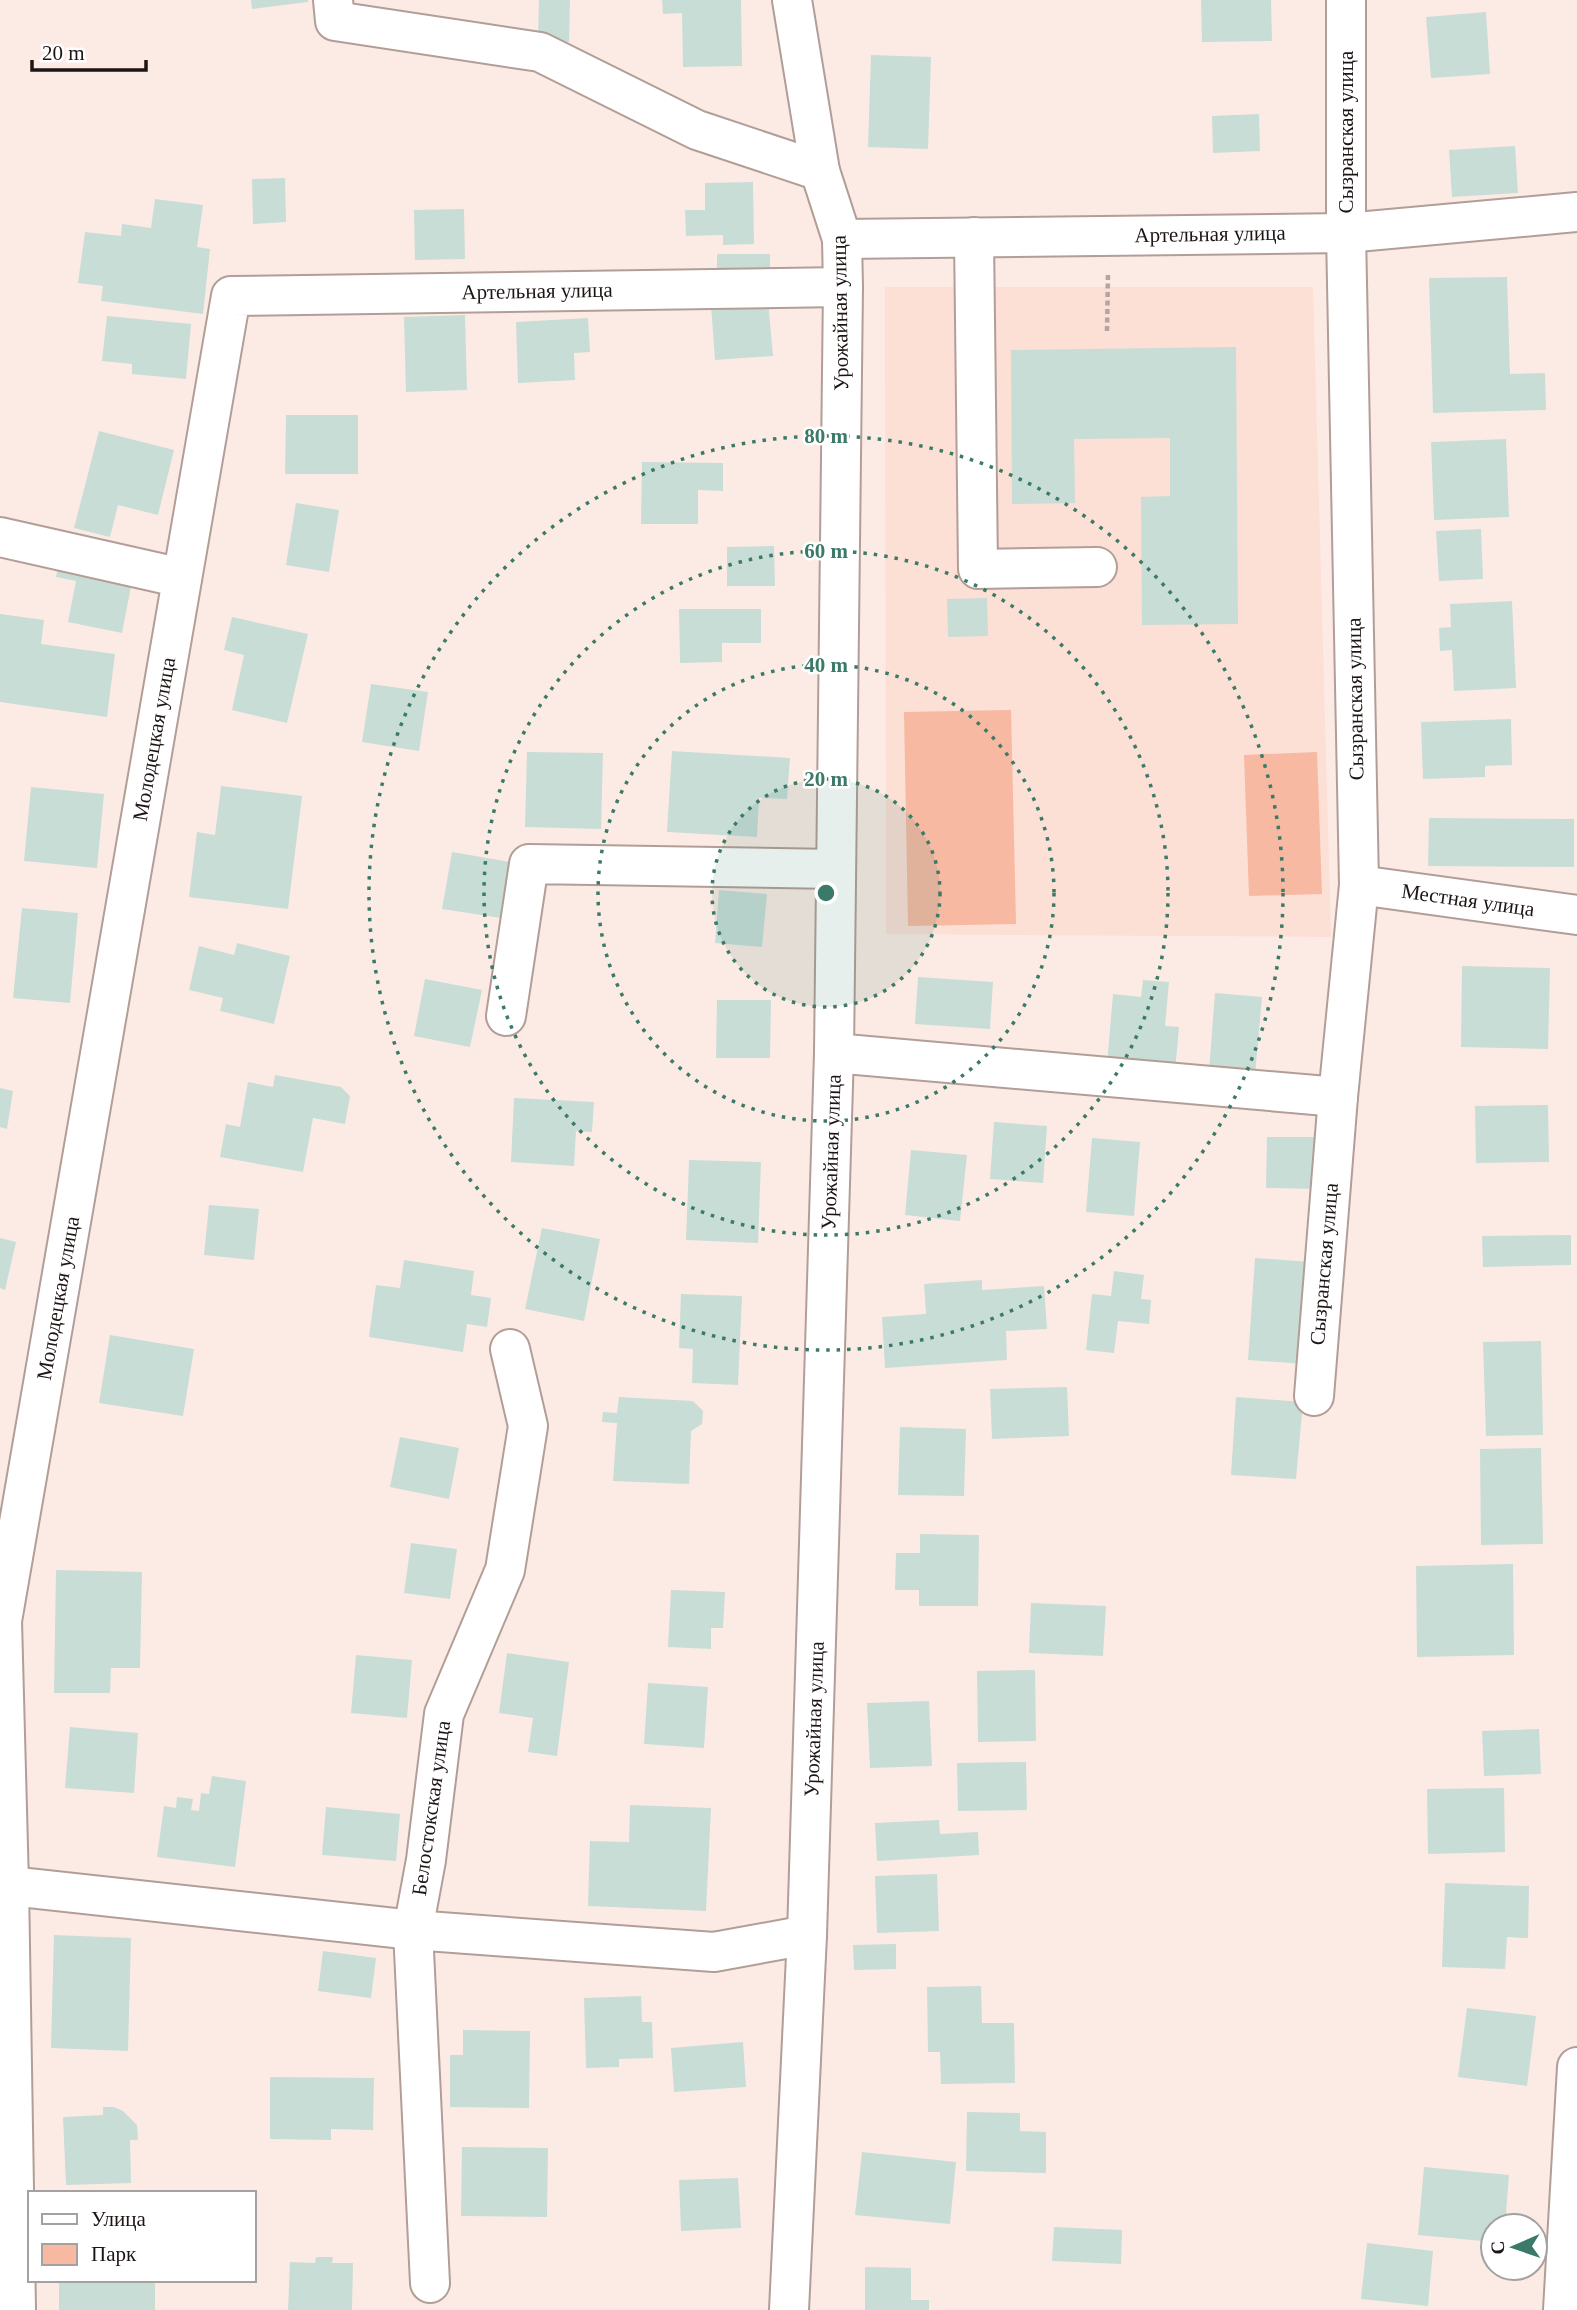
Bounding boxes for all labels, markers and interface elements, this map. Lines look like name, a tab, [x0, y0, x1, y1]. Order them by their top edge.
scale bar	[32, 28, 145, 72]
text: 20 m	[42, 41, 85, 65]
street label: Сызранская улица	[1334, 50, 1358, 213]
street label: Артельная улица	[1134, 221, 1287, 247]
street label: Урожайная улица	[827, 234, 853, 391]
street label: Артельная улица	[461, 278, 614, 304]
text: 80 m	[804, 424, 848, 448]
text: 60 m	[804, 539, 848, 563]
street label: Сызранская улица	[1342, 617, 1368, 781]
text: 40 m	[804, 653, 848, 677]
street label: Молодецкая улица	[128, 655, 180, 823]
text: 20 m	[804, 767, 848, 791]
street label: Местная улица	[1400, 879, 1537, 921]
centre of rings	[814, 881, 838, 905]
street label: Урожайная улица	[816, 1073, 846, 1230]
street label: Сызранская улица	[1305, 1181, 1343, 1346]
street label: Молодецкая улица	[32, 1214, 84, 1382]
street label: Урожайная улица	[799, 1640, 829, 1797]
street label: Белостокская улица	[407, 1718, 455, 1897]
legend	[28, 2191, 256, 2282]
text: Улица	[91, 2207, 146, 2231]
north arrow	[1479, 2212, 1549, 2282]
text: С	[1487, 2240, 1508, 2255]
text: Парк	[91, 2242, 137, 2266]

